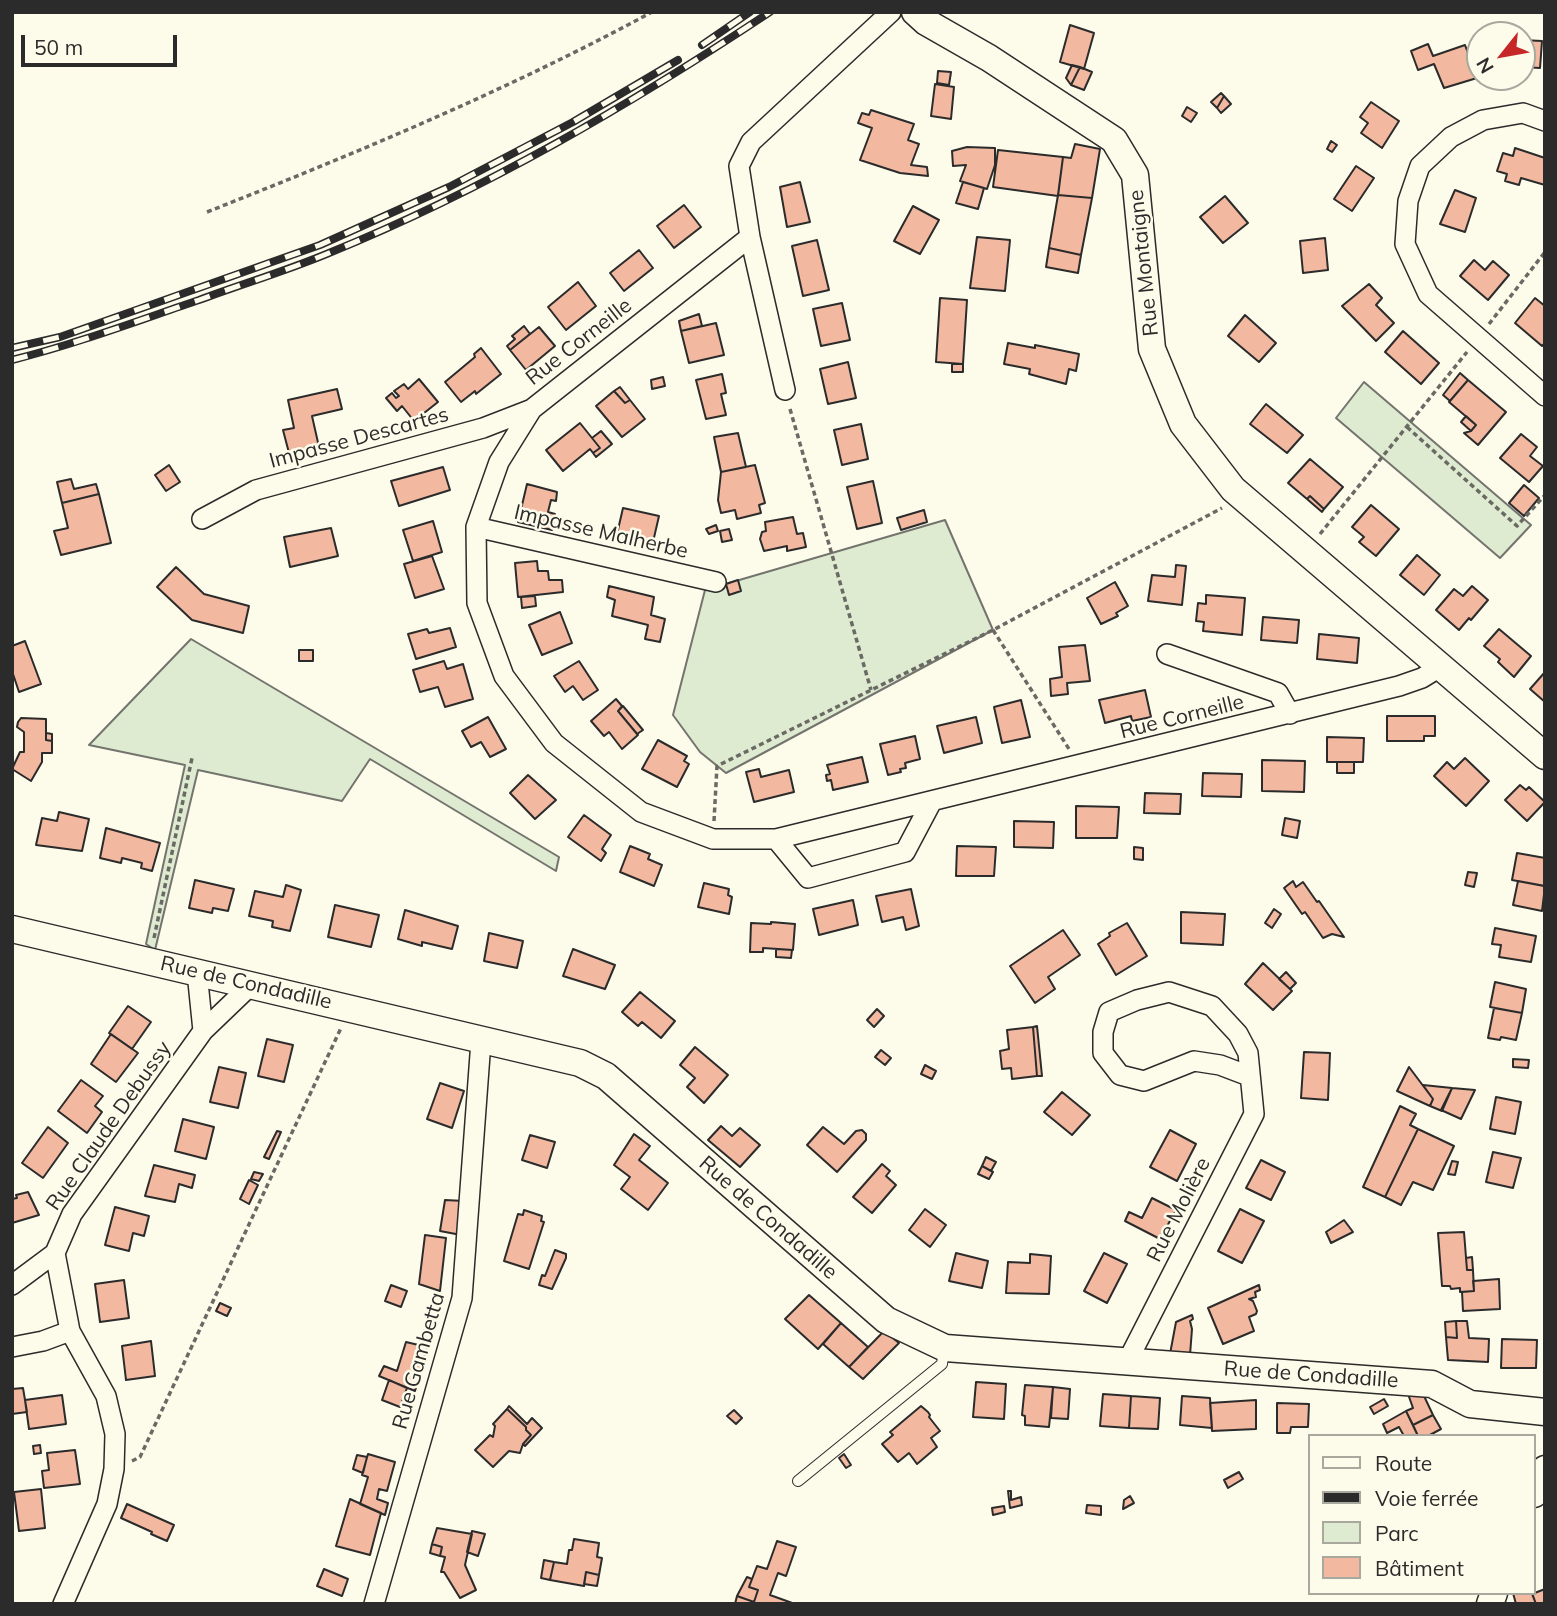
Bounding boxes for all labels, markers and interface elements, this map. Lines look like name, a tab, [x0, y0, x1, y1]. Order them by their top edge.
scale bar	[24, 21, 180, 65]
north arrow	[1466, 21, 1536, 91]
text: 50 m	[34, 34, 83, 60]
text: N	[1471, 53, 1499, 78]
street label: Rue Montaigne	[1124, 188, 1164, 338]
street label: Rue Corneille	[521, 293, 637, 391]
street label: Impasse Descartes	[267, 402, 451, 474]
street label: Impasse Malherbe	[512, 500, 690, 564]
street label: Rue Corneille	[1117, 689, 1247, 745]
street label: Rue de Condadille	[158, 951, 334, 1015]
street label: Rue Claude Debussy	[41, 1037, 177, 1215]
street label: Rue de Condadille	[694, 1151, 842, 1285]
street label: Rue Molière	[1142, 1154, 1216, 1266]
street label: Rue Gambetta	[387, 1290, 451, 1432]
street label: Rue de Condadille	[1223, 1356, 1399, 1394]
legend	[1308, 1434, 1536, 1595]
text: Route	[1375, 1450, 1432, 1476]
text: Voie ferrée	[1375, 1485, 1479, 1511]
text: Parc	[1375, 1520, 1419, 1546]
text: Bâtiment	[1375, 1555, 1464, 1581]

